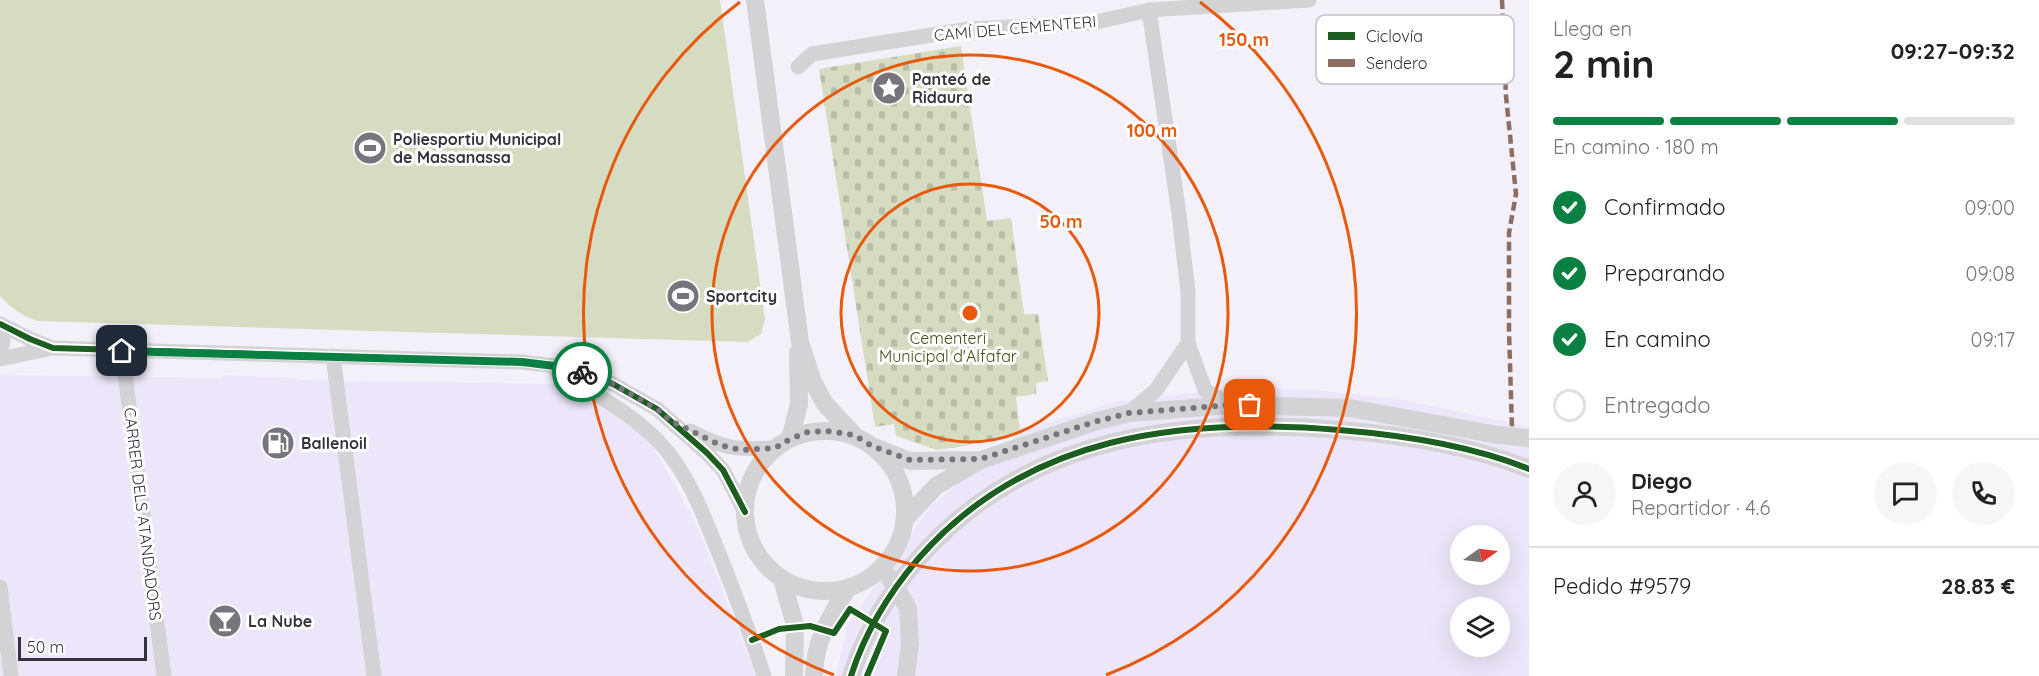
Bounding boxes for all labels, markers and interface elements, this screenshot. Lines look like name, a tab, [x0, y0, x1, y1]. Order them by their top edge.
street label: CAMÍ DEL CEMENTERI	[933, 11, 1097, 45]
legend	[1316, 15, 1514, 84]
text: Llega en	[1553, 16, 1632, 41]
text: Ciclovía	[1366, 26, 1423, 46]
text: 150 m	[1219, 28, 1269, 51]
text: 09:27–09:32	[1891, 37, 2015, 65]
text: 2 min	[1553, 39, 1655, 88]
text: Sendero	[1366, 53, 1428, 73]
place label: Panteó de Ridaura	[912, 69, 991, 107]
place icon: Panteó de Ridaura	[871, 70, 907, 106]
text: 100 m	[1127, 119, 1177, 142]
place label: Poliesportiu Municipal de Massanassa	[393, 129, 561, 167]
sports icon: Poliesportiu Municipal de Massanassa	[352, 130, 388, 166]
text: En camino · 180 m	[1553, 134, 1719, 159]
icon: check	[1553, 191, 1586, 224]
text: Confirmado	[1604, 193, 1725, 221]
text: 09:00	[1964, 195, 2015, 220]
text: 50 m	[1039, 210, 1083, 233]
icon: check	[1553, 257, 1586, 290]
text: Preparando	[1604, 259, 1725, 287]
text: 09:08	[1966, 261, 2015, 286]
sports icon: Sportcity	[665, 278, 701, 314]
place label: Sportcity	[706, 286, 777, 306]
centre of rings	[960, 303, 980, 323]
icon: check	[1553, 323, 1586, 356]
pin	[96, 325, 147, 376]
text: En camino	[1604, 325, 1711, 353]
text: 09:17	[1971, 327, 2015, 352]
park label: Cementeri Municipal d'Alfafar	[879, 328, 1017, 366]
icon: home	[105, 334, 138, 367]
courier	[552, 342, 612, 402]
icon: bike	[566, 356, 599, 389]
pin	[1224, 379, 1275, 430]
icon: bag	[1233, 388, 1266, 421]
text: Entregado	[1604, 391, 1711, 419]
street label: CARRER DELS ATANDADORS	[120, 406, 166, 622]
fuel station icon: Ballenoil	[260, 425, 296, 461]
place label: Ballenoil	[301, 433, 367, 453]
button: person	[1553, 462, 1616, 525]
button: chat	[1874, 462, 1937, 525]
button: phone	[1952, 462, 2015, 525]
text: Diego	[1631, 467, 1692, 495]
text: Repartidor · 4.6	[1631, 495, 1770, 520]
north arrow	[1450, 525, 1510, 585]
map controls	[1450, 525, 1510, 657]
text: Pedido #9579	[1553, 572, 1691, 600]
text: 28.83 €	[1941, 572, 2015, 600]
button: layers	[1450, 597, 1510, 657]
bar icon: La Nube	[207, 603, 243, 639]
place label: La Nube	[248, 611, 312, 631]
scale bar	[18, 634, 147, 662]
text: 50 m	[27, 637, 64, 657]

